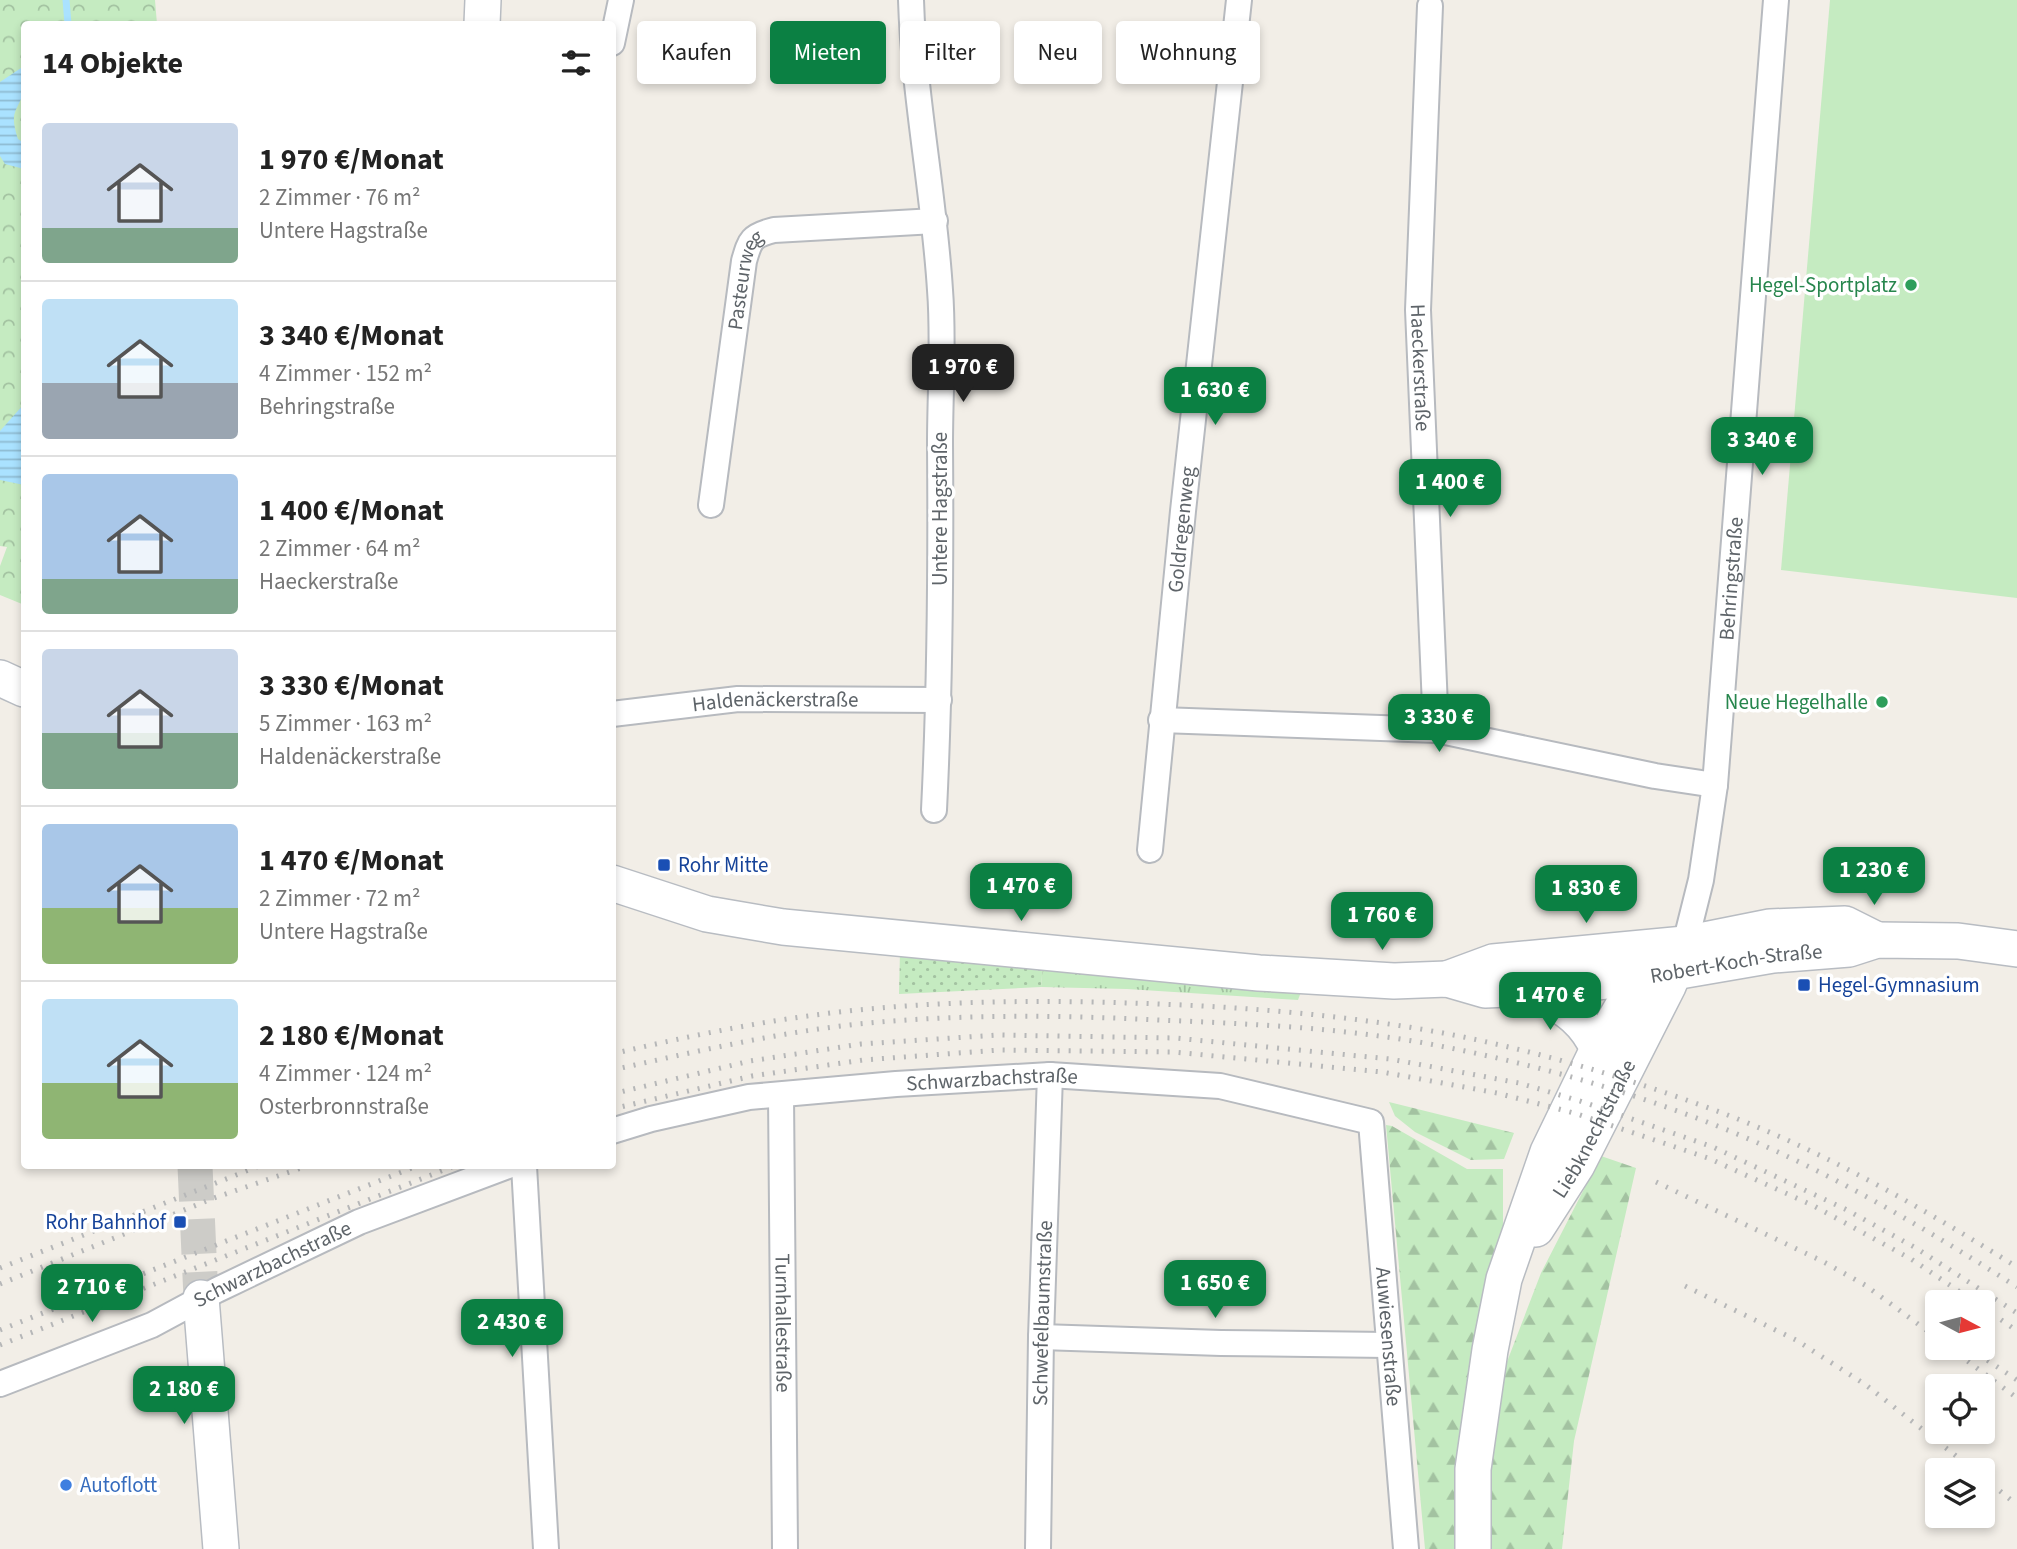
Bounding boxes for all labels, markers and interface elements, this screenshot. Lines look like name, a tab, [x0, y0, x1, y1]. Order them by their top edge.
chip: Kaufen	[637, 21, 756, 84]
chip: Mieten	[770, 21, 886, 84]
chip: Filter	[900, 21, 1000, 84]
chip: Neu	[1014, 21, 1102, 84]
chip: Wohnung	[1116, 21, 1260, 84]
text: 14 Objekte	[42, 42, 183, 85]
icon: filters	[557, 44, 595, 82]
text: 1 970 €/Monat	[259, 138, 444, 181]
icon: home	[98, 151, 182, 235]
text: 2 Zimmer · 76 m²	[259, 181, 421, 214]
text: Untere Hagstraße	[259, 214, 428, 247]
street label: Pasteurweg	[720, 221, 769, 332]
place label: Hegel-Sportplatz	[1749, 270, 1897, 300]
marker: Hegel-Sportplatz	[1903, 277, 1919, 293]
street label: Haeckerstraße	[1403, 303, 1438, 432]
text: 3 340 €/Monat	[259, 314, 444, 357]
icon: home	[98, 327, 182, 411]
pin: 1 970 €	[898, 344, 1028, 404]
text: 1 970 €	[928, 350, 998, 383]
text: 4 Zimmer · 152 m²	[259, 357, 432, 390]
pin: 1 630 €	[1150, 368, 1280, 427]
text: 1 630 €	[1180, 373, 1250, 406]
text: Behringstraße	[259, 390, 395, 423]
pin: 3 340 €	[1697, 418, 1827, 477]
text: 3 340 €	[1727, 423, 1797, 456]
street label: Untere Hagstraße	[925, 432, 955, 586]
pin: 1 400 €	[1385, 460, 1515, 519]
street label: Goldregenweg	[1160, 464, 1203, 594]
text: 1 400 €	[1415, 465, 1485, 498]
text: 1 400 €/Monat	[259, 489, 444, 532]
icon: home	[98, 502, 182, 586]
street label: Behringstraße	[1711, 516, 1751, 642]
text: 2 Zimmer · 64 m²	[259, 532, 421, 565]
text: Haeckerstraße	[259, 565, 398, 598]
text: 3 330 €/Monat	[259, 664, 444, 707]
icon: home	[98, 677, 182, 761]
street label: Haldenäckerstraße	[690, 684, 858, 719]
place label: Neue Hegelhalle	[1725, 687, 1868, 717]
pin: 3 330 €	[1374, 694, 1504, 754]
marker: Neue Hegelhalle	[1874, 694, 1890, 710]
text: 3 330 €	[1404, 700, 1474, 733]
text: 5 Zimmer · 163 m²	[259, 707, 432, 740]
text: Haldenäckerstraße	[259, 740, 441, 773]
text: 1 470 €/Monat	[259, 839, 444, 882]
pin: 1 230 €	[1809, 848, 1939, 907]
place label: Rohr Mitte	[678, 850, 768, 880]
icon: home	[98, 852, 182, 936]
text: 1 230 €	[1839, 853, 1909, 886]
marker: Rohr Mitte	[656, 857, 672, 873]
pin: 1 470 €	[956, 864, 1086, 923]
pin: 1 830 €	[1521, 866, 1651, 925]
text: 1 470 €	[986, 869, 1056, 902]
text: 1 830 €	[1551, 871, 1621, 904]
text: 2 Zimmer · 72 m²	[259, 882, 421, 915]
pin: 1 760 €	[1317, 892, 1447, 952]
text: 1 760 €	[1347, 898, 1417, 931]
text: Untere Hagstraße	[259, 915, 428, 948]
street label: Robert-Koch-Straße	[1648, 936, 1823, 991]
place label: Hegel-Gymnasium	[1818, 970, 1980, 1000]
pin: 1 470 €	[1485, 972, 1615, 1032]
marker: Hegel-Gymnasium	[1796, 977, 1812, 993]
text: 1 470 €	[1515, 978, 1585, 1011]
text: 2 180 €/Monat	[259, 1014, 444, 1057]
icon: home	[98, 1027, 182, 1111]
street label: Liebknechtstraße	[1545, 1054, 1643, 1204]
text: 4 Zimmer · 124 m²	[259, 1057, 432, 1090]
street label: Schwarzbachstraße	[905, 1060, 1079, 1098]
text: Osterbronnstraße	[259, 1090, 429, 1123]
place label: Rohr Bahnhof	[45, 1207, 167, 1237]
street label: Schwarzbachstraße	[188, 1213, 356, 1315]
marker: Rohr Bahnhof	[172, 1214, 188, 1230]
street label: Schwefelbaumstraße	[1025, 1220, 1060, 1406]
street label: Turnhallestraße	[767, 1253, 799, 1393]
pin: 1 650 €	[1150, 1260, 1280, 1320]
pin: 2 710 €	[27, 1264, 157, 1324]
text: 1 650 €	[1180, 1266, 1250, 1299]
street label: Auwiesenstraße	[1368, 1266, 1409, 1407]
text: 2 710 €	[57, 1270, 127, 1303]
north arrow	[1925, 1290, 1995, 1360]
map controls	[1925, 1290, 1995, 1528]
pin: 2 430 €	[447, 1300, 577, 1359]
text: 2 430 €	[477, 1305, 547, 1338]
pin: 2 180 €	[119, 1366, 249, 1426]
text: 2 180 €	[149, 1372, 219, 1405]
button: locate	[1925, 1374, 1995, 1444]
button: layers	[1925, 1458, 1995, 1528]
place label: Autoflott	[80, 1470, 157, 1500]
marker: Autoflott	[58, 1477, 74, 1493]

